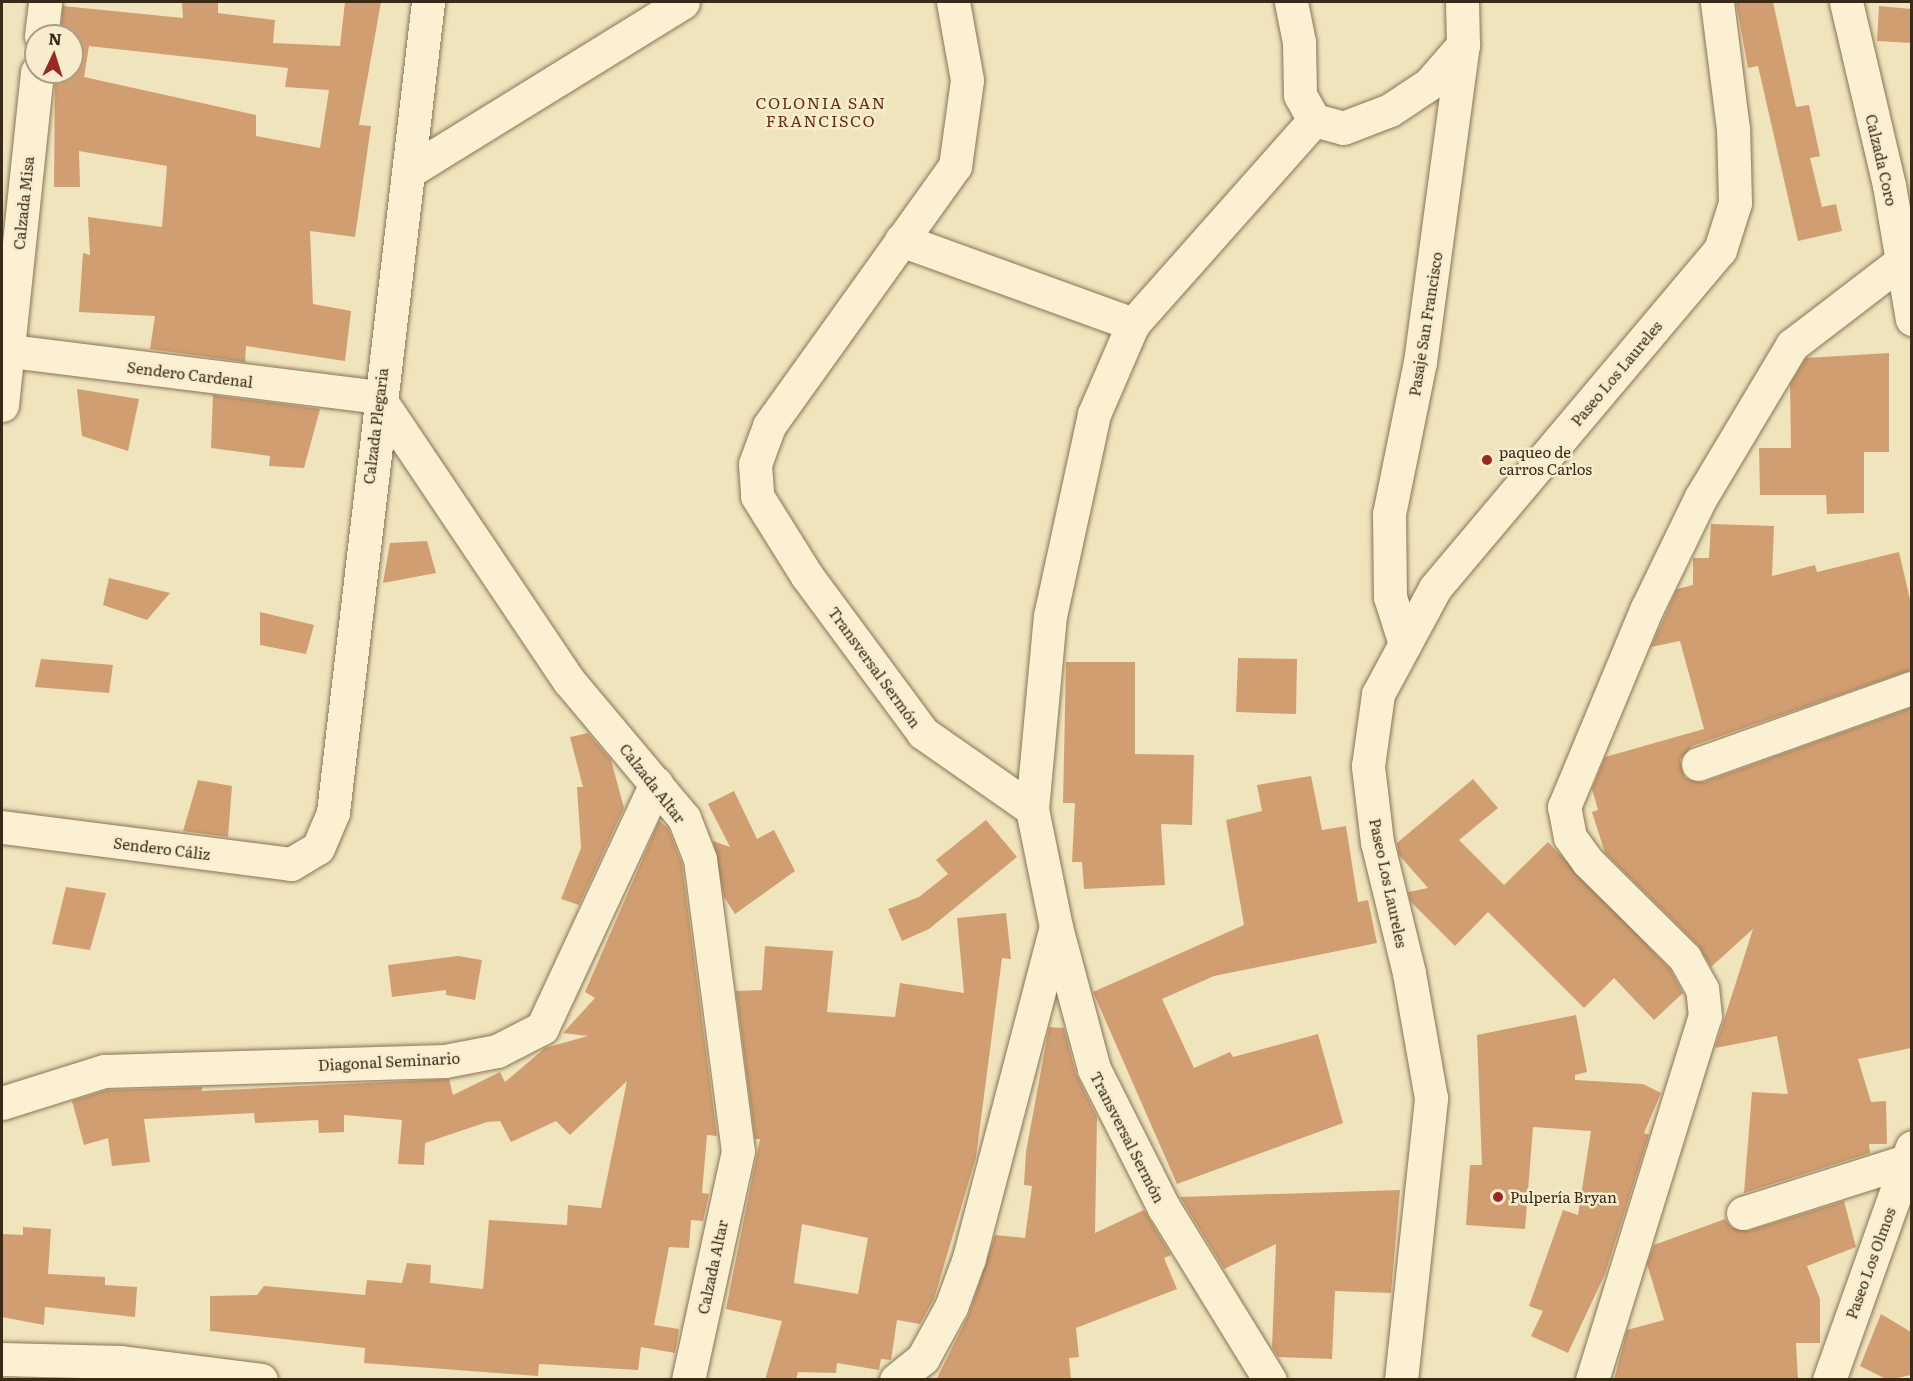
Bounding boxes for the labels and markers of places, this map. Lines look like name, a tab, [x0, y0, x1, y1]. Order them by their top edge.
place label: paqueo de carros Carlos	[1499, 442, 1592, 477]
marker: paqueo de carros Carlos	[1480, 453, 1494, 467]
place label: Pulpería Bryan	[1510, 1188, 1617, 1206]
marker: Pulpería Bryan	[1491, 1190, 1505, 1204]

